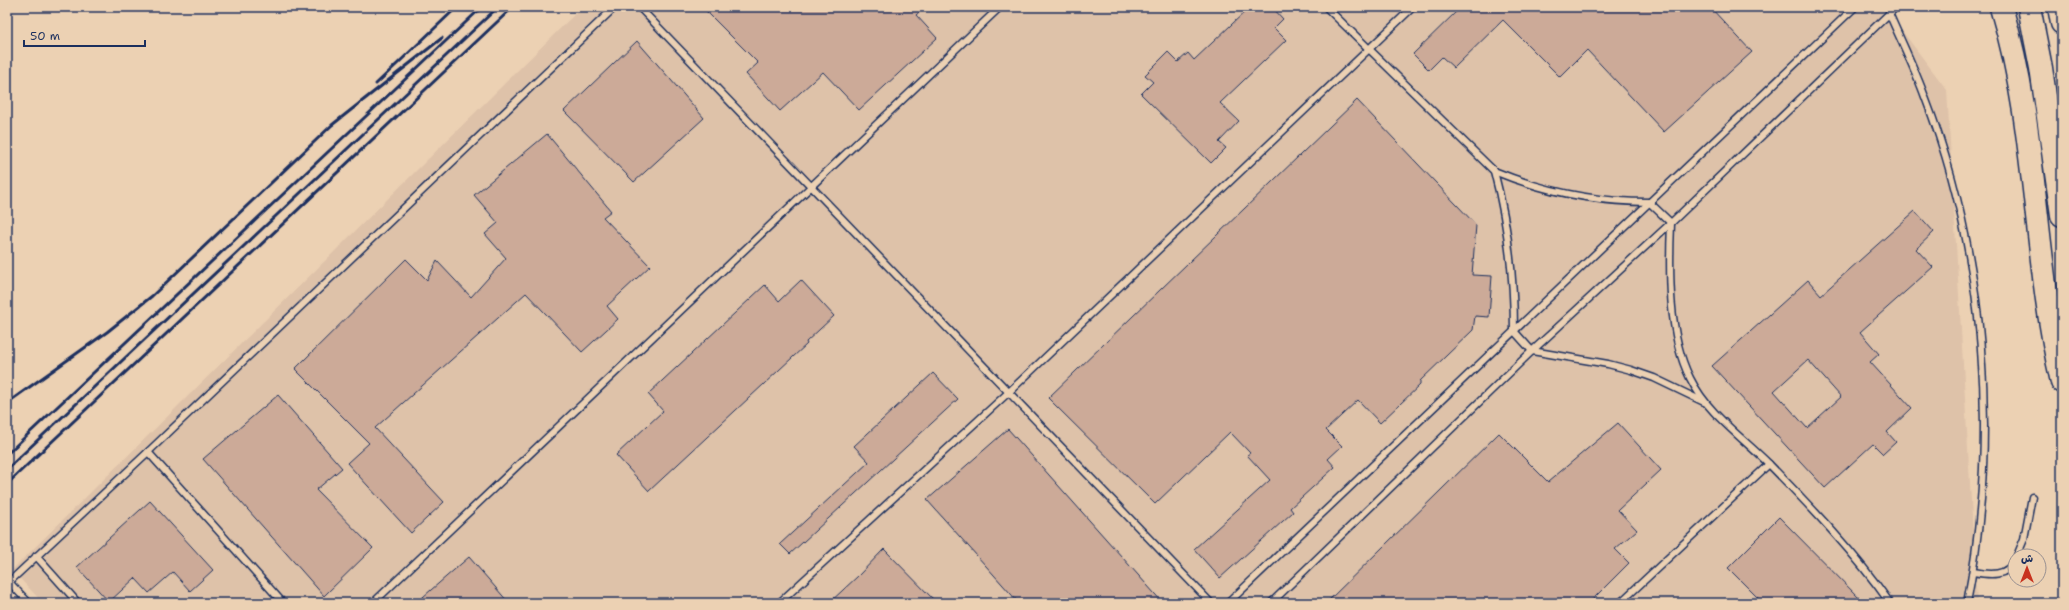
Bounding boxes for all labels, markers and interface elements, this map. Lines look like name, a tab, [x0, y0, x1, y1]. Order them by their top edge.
scale bar	[24, 22, 145, 48]
text: 50 m	[30, 28, 60, 44]
north arrow	[2007, 548, 2047, 588]
text: ش	[2021, 551, 2033, 566]

